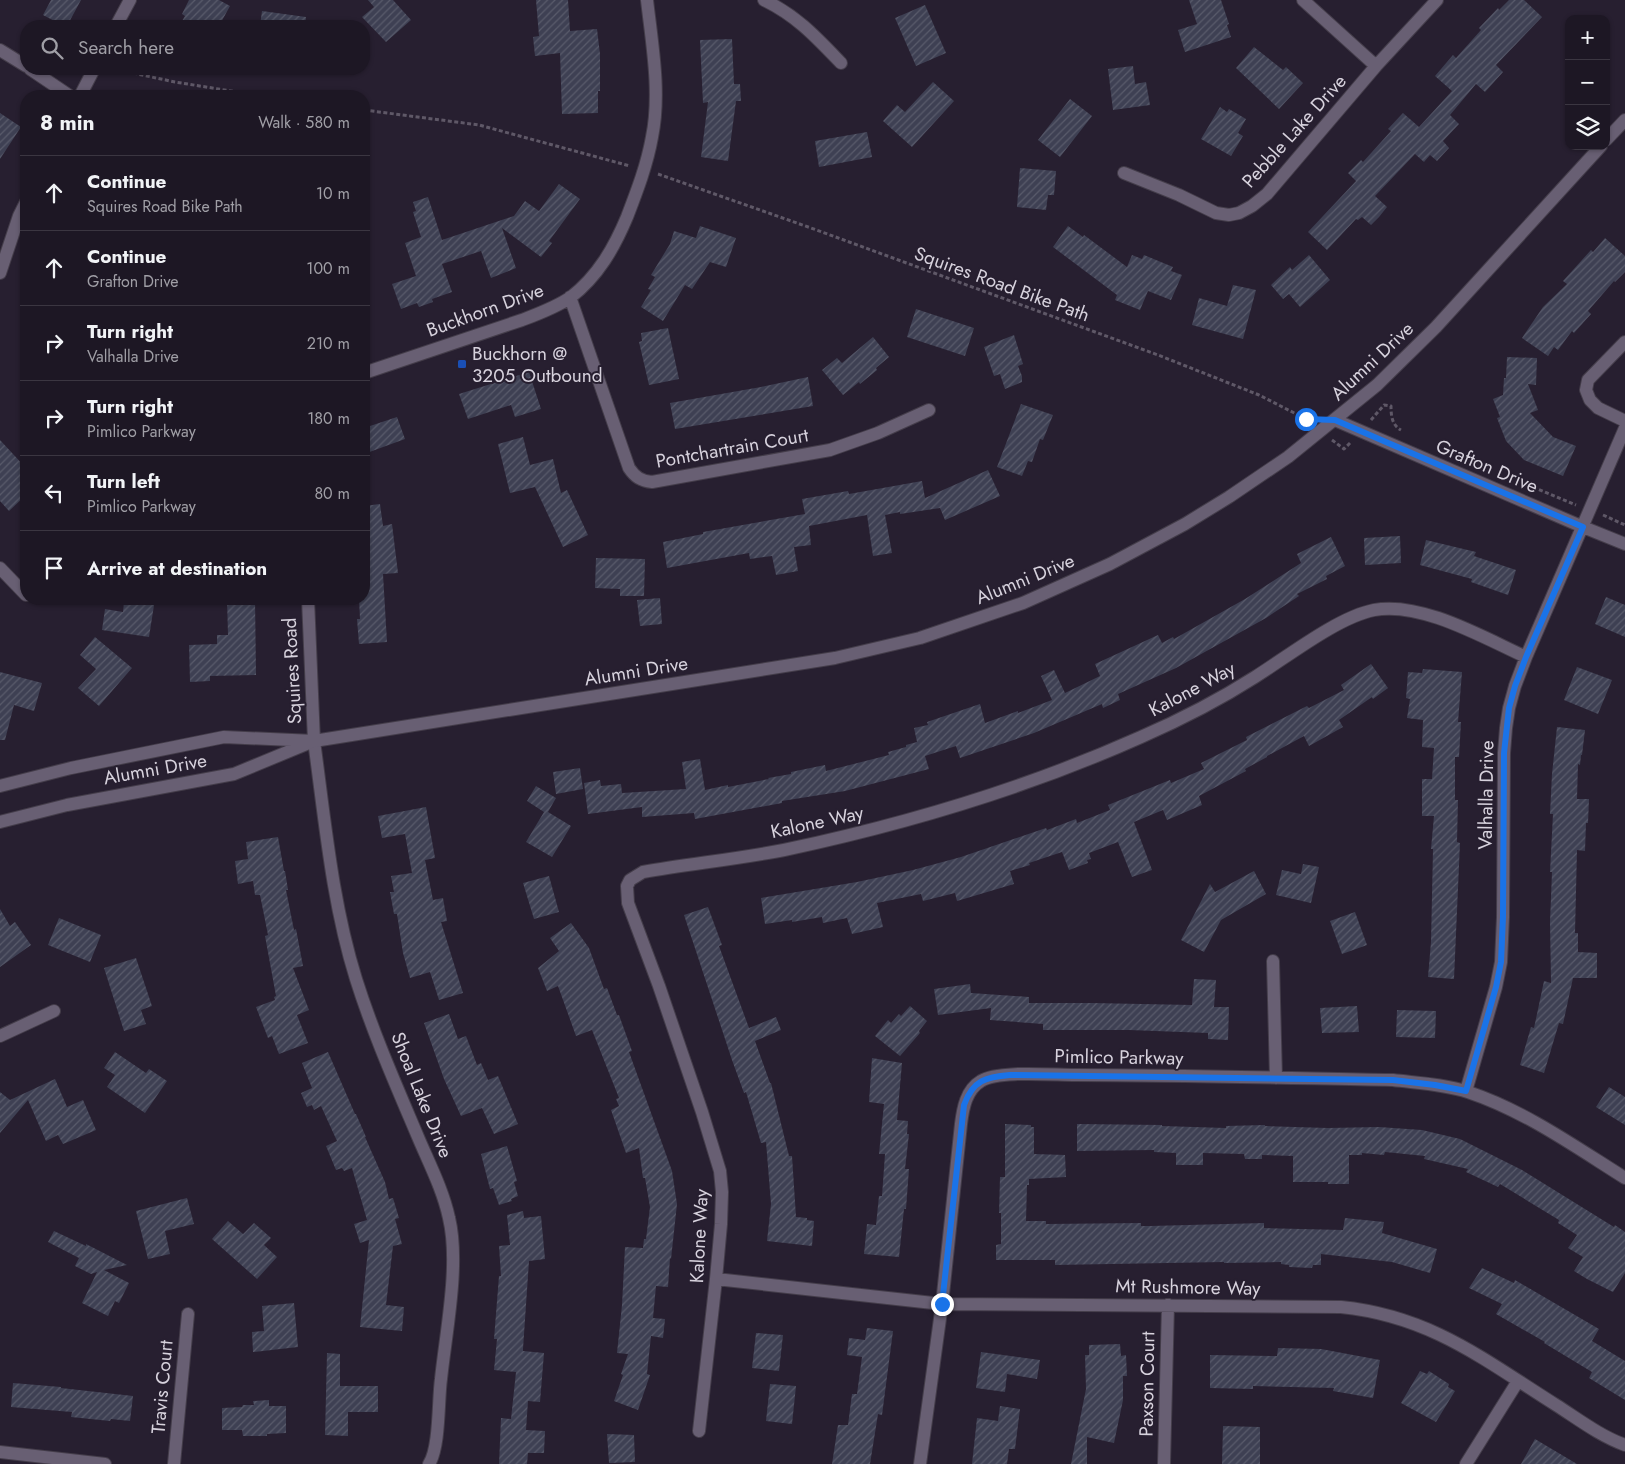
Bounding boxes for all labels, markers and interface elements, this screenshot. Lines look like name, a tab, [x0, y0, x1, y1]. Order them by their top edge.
map controls	[1565, 15, 1610, 150]
button: +	[1565, 15, 1610, 60]
search box	[20, 20, 370, 75]
icon: search	[38, 34, 66, 62]
text: Search here	[78, 34, 174, 61]
button: −	[1565, 60, 1610, 105]
street label: Pebble Lake Drive	[1236, 68, 1353, 194]
button: layers	[1565, 105, 1610, 150]
text: 8 min	[40, 108, 95, 138]
text: Walk · 580 m	[258, 111, 350, 134]
text: Continue	[87, 168, 166, 195]
icon: ahead	[40, 179, 68, 207]
text: 10 m	[316, 182, 350, 205]
text: Squires Road Bike Path	[87, 195, 243, 218]
street label: Squires Road Bike Path	[911, 240, 1093, 328]
text: Continue	[87, 243, 166, 270]
icon: ahead	[40, 254, 68, 282]
text: 100 m	[306, 257, 350, 280]
text: Grafton Drive	[87, 270, 179, 293]
street label: Buckhorn Drive	[423, 276, 548, 344]
street label: Alumni Drive	[1325, 315, 1420, 407]
text: Turn right	[87, 318, 173, 345]
icon: right	[40, 329, 68, 357]
text: 210 m	[307, 332, 350, 355]
place label: Buckhorn @ 3205 Outbound	[472, 340, 603, 389]
text: Valhalla Drive	[87, 345, 179, 368]
marker: Buckhorn @ 3205 Outbound	[456, 358, 468, 370]
text: Turn right	[87, 393, 173, 420]
icon: right	[40, 404, 68, 432]
text: 180 m	[307, 407, 350, 430]
route start	[1295, 408, 1318, 431]
text: Pimlico Parkway	[87, 420, 196, 443]
street label: Pontchartrain Court	[653, 421, 811, 475]
street label: Grafton Drive	[1432, 432, 1542, 500]
text: Turn left	[87, 468, 160, 495]
icon: left	[40, 479, 68, 507]
text: 80 m	[314, 482, 350, 505]
text: Pimlico Parkway	[87, 495, 196, 518]
street label: Alumni Drive	[971, 547, 1079, 611]
icon: arrive	[40, 554, 68, 582]
text: Arrive at destination	[87, 555, 267, 582]
street label: Squires Road	[276, 617, 308, 725]
street label: Alumni Drive	[582, 649, 690, 693]
street label: Kalone Way	[1144, 655, 1241, 723]
street label: Valhalla Drive	[1472, 740, 1500, 850]
street label: Alumni Drive	[101, 747, 209, 791]
street label: Kalone Way	[768, 799, 867, 845]
street label: Shoal Lake Drive	[384, 1028, 460, 1162]
street label: Pimlico Parkway	[1054, 1042, 1184, 1072]
street label: Kalone Way	[683, 1188, 715, 1284]
street label: Mt Rushmore Way	[1115, 1272, 1261, 1302]
route end	[931, 1293, 954, 1316]
street label: Paxson Court	[1133, 1331, 1161, 1437]
street label: Travis Court	[144, 1339, 180, 1435]

